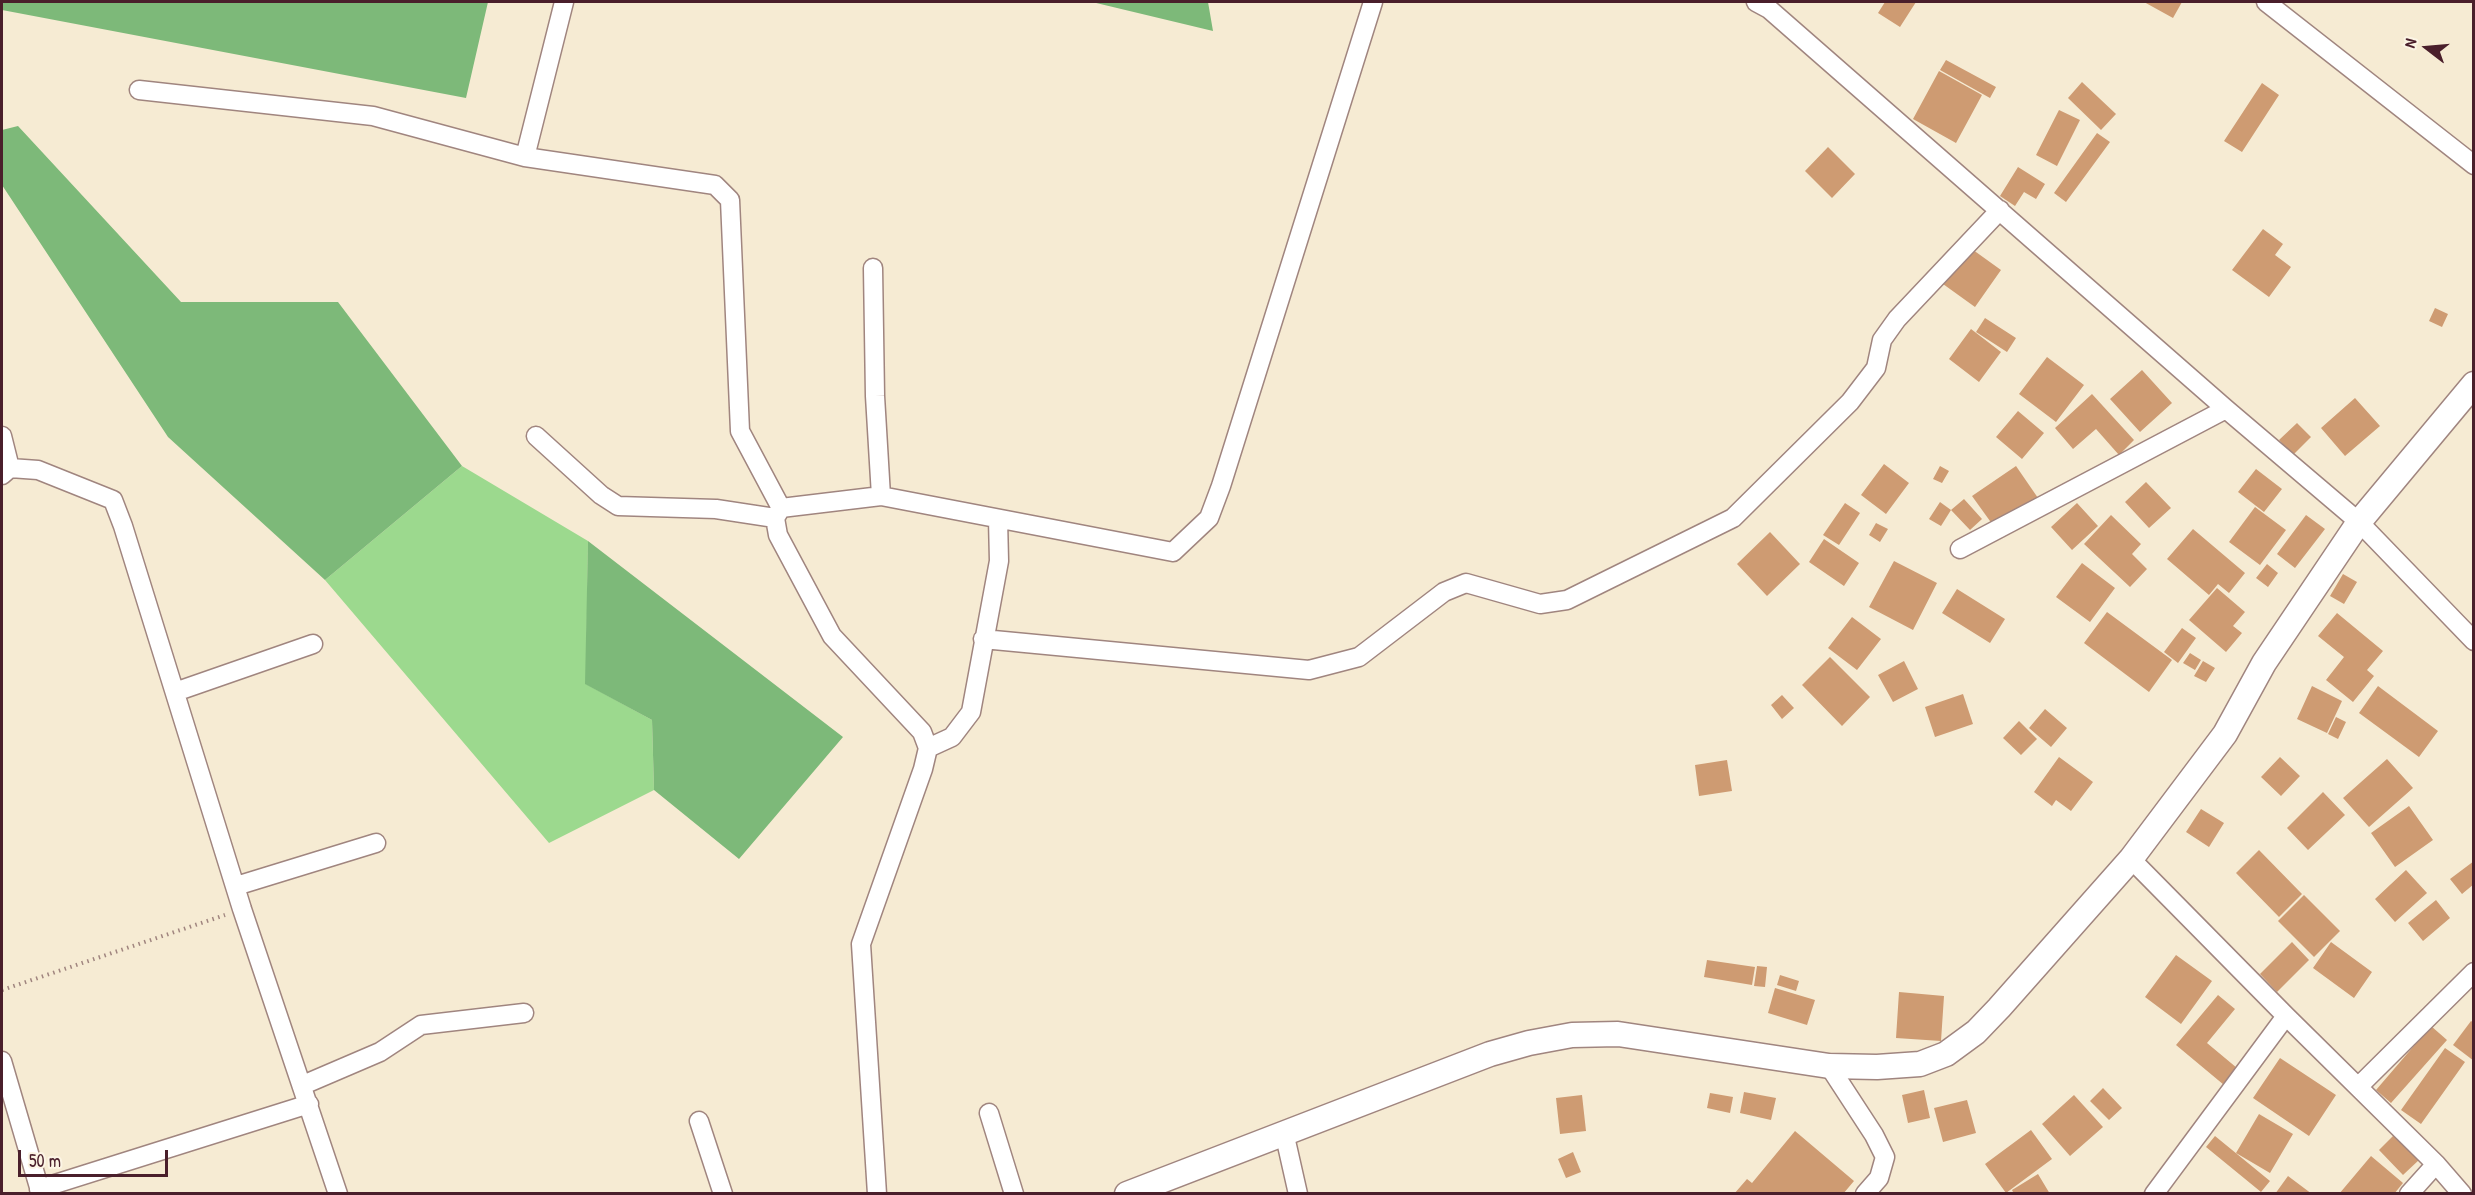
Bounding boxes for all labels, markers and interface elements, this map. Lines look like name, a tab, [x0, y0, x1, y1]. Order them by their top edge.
north arrow	[2397, 18, 2457, 78]
text: N	[2398, 36, 2421, 50]
scale bar	[21, 1138, 171, 1176]
text: 50 m	[29, 1148, 61, 1173]

